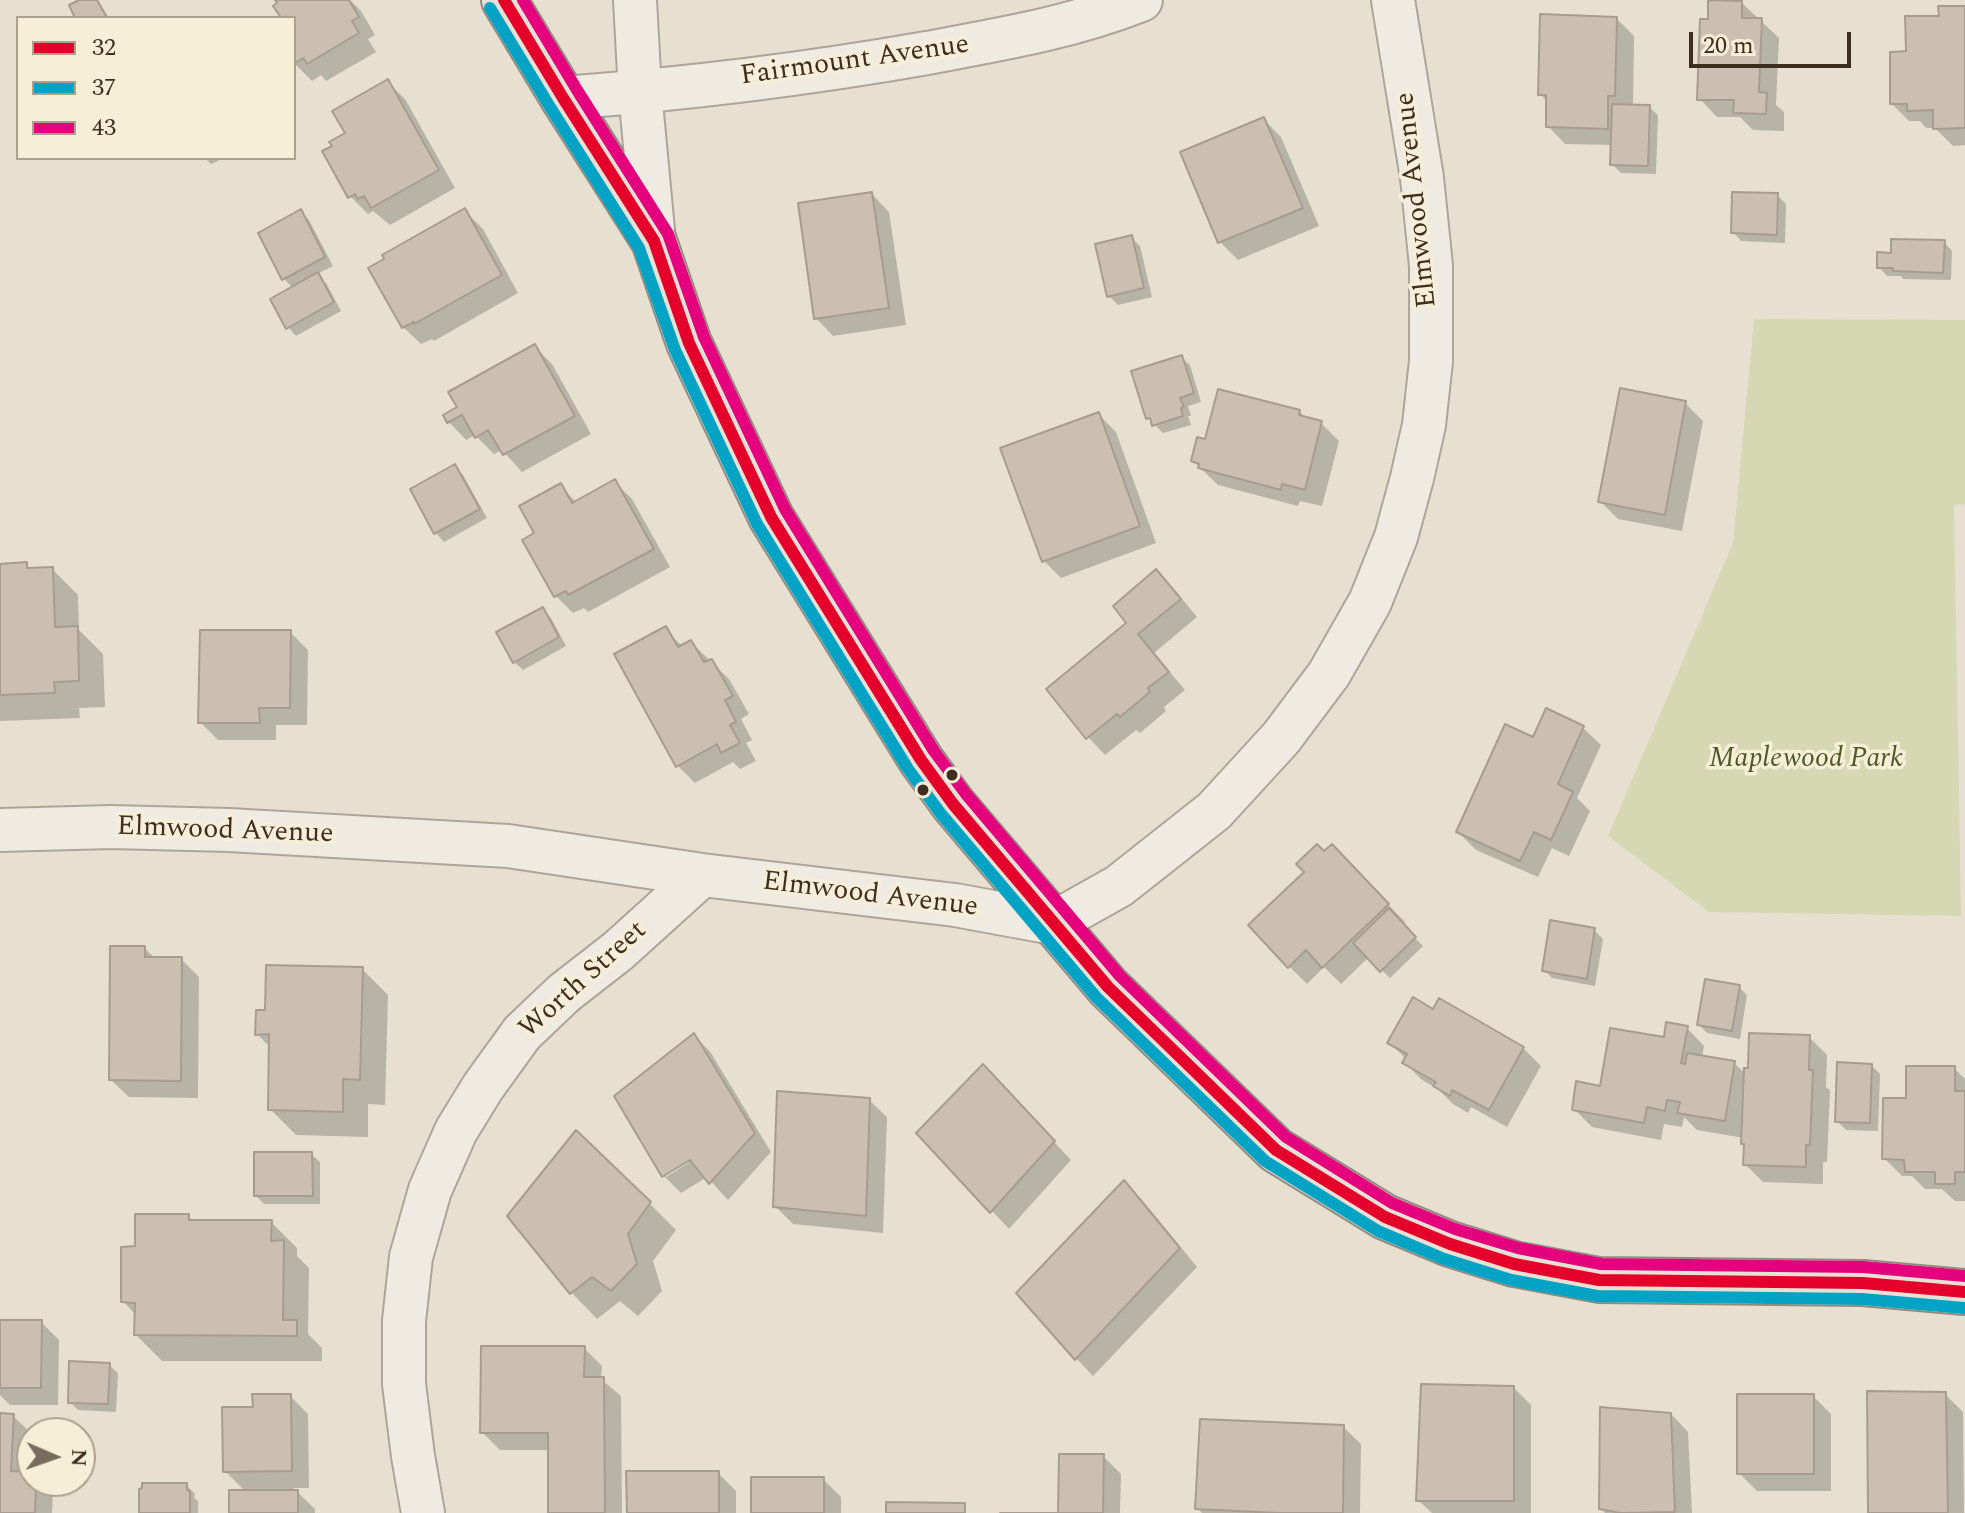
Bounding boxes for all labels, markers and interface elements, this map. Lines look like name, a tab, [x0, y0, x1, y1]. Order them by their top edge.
legend	[16, 16, 296, 160]
scale bar	[1693, 16, 1855, 66]
text: 20 m	[1703, 28, 1754, 64]
street label: Fairmount Avenue	[738, 29, 972, 95]
text: 32	[92, 30, 116, 66]
text: 37	[92, 70, 116, 106]
street label: Elmwood Avenue	[1390, 90, 1446, 310]
text: 43	[92, 110, 116, 146]
park label: Maplewood Park	[1709, 744, 1903, 778]
unlabelled marker	[944, 767, 960, 783]
unlabelled marker	[915, 782, 931, 798]
street label: Elmwood Avenue	[116, 811, 334, 853]
street label: Elmwood Avenue	[760, 866, 980, 926]
street label: Worth Street	[513, 915, 655, 1047]
north arrow	[16, 1417, 96, 1497]
text: N	[62, 1448, 95, 1467]

